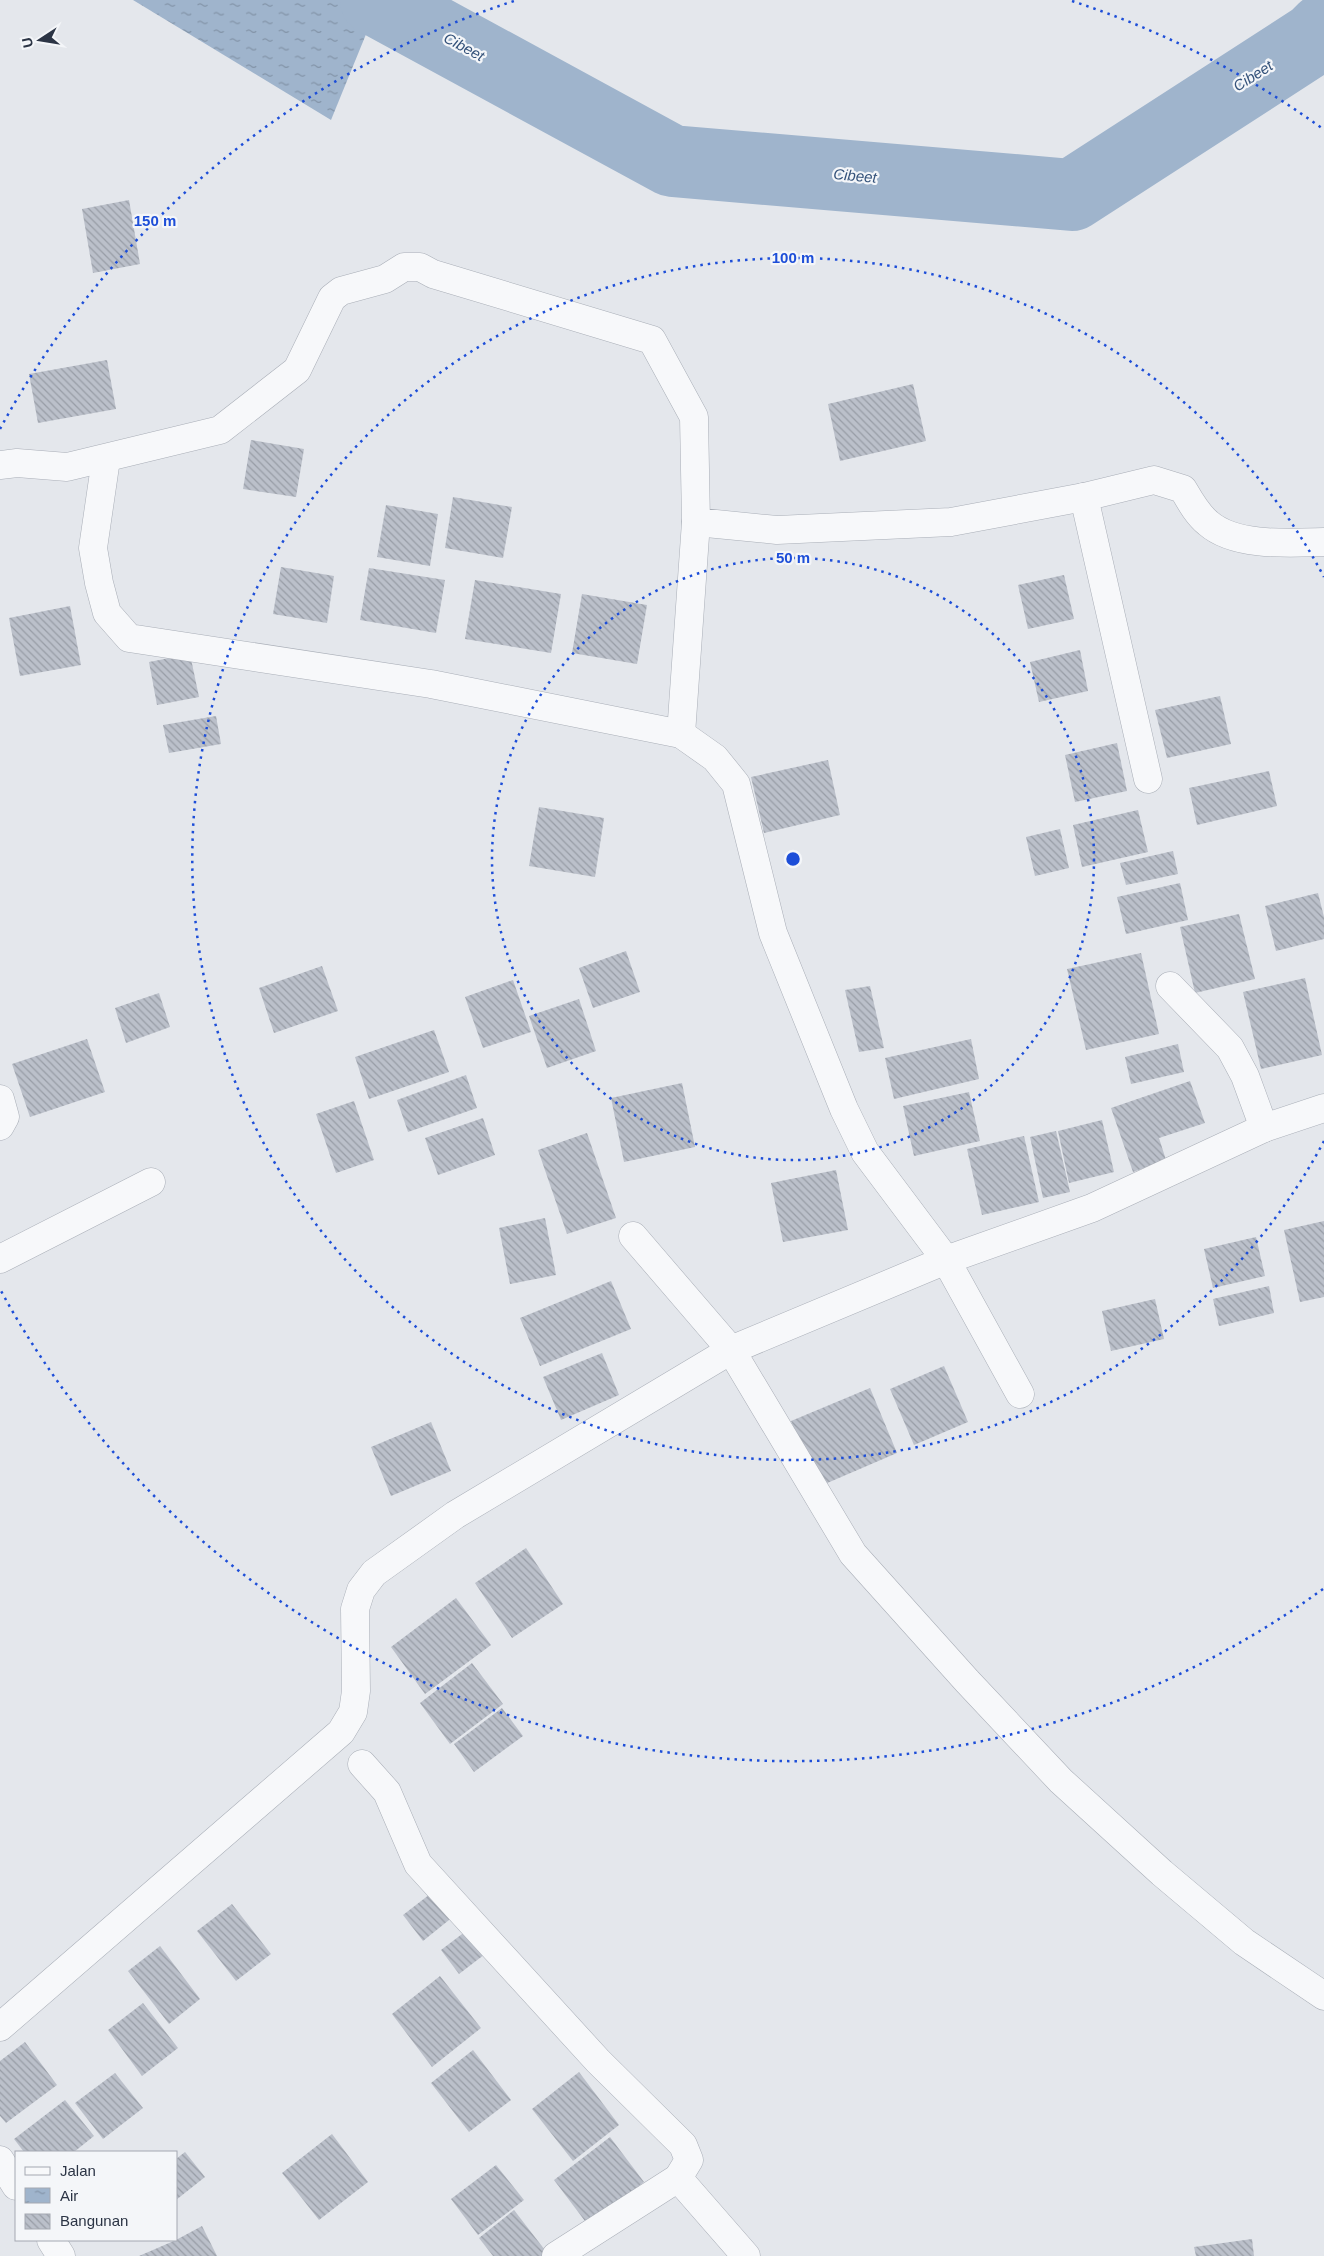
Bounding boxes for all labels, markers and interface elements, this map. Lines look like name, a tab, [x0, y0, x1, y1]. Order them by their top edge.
north arrow	[15, 15, 65, 65]
water label: Cibeet	[441, 29, 488, 65]
text: U	[18, 36, 36, 49]
water label: Cibeet	[1230, 56, 1276, 95]
water label: Cibeet	[833, 165, 878, 186]
text: 150 m	[134, 212, 176, 229]
text: 100 m	[772, 249, 814, 266]
text: 50 m	[776, 549, 810, 566]
centre of rings	[784, 850, 802, 868]
legend	[15, 2151, 178, 2241]
text: Jalan	[60, 2162, 96, 2179]
text: Air	[60, 2187, 78, 2204]
text: Bangunan	[60, 2212, 128, 2229]

